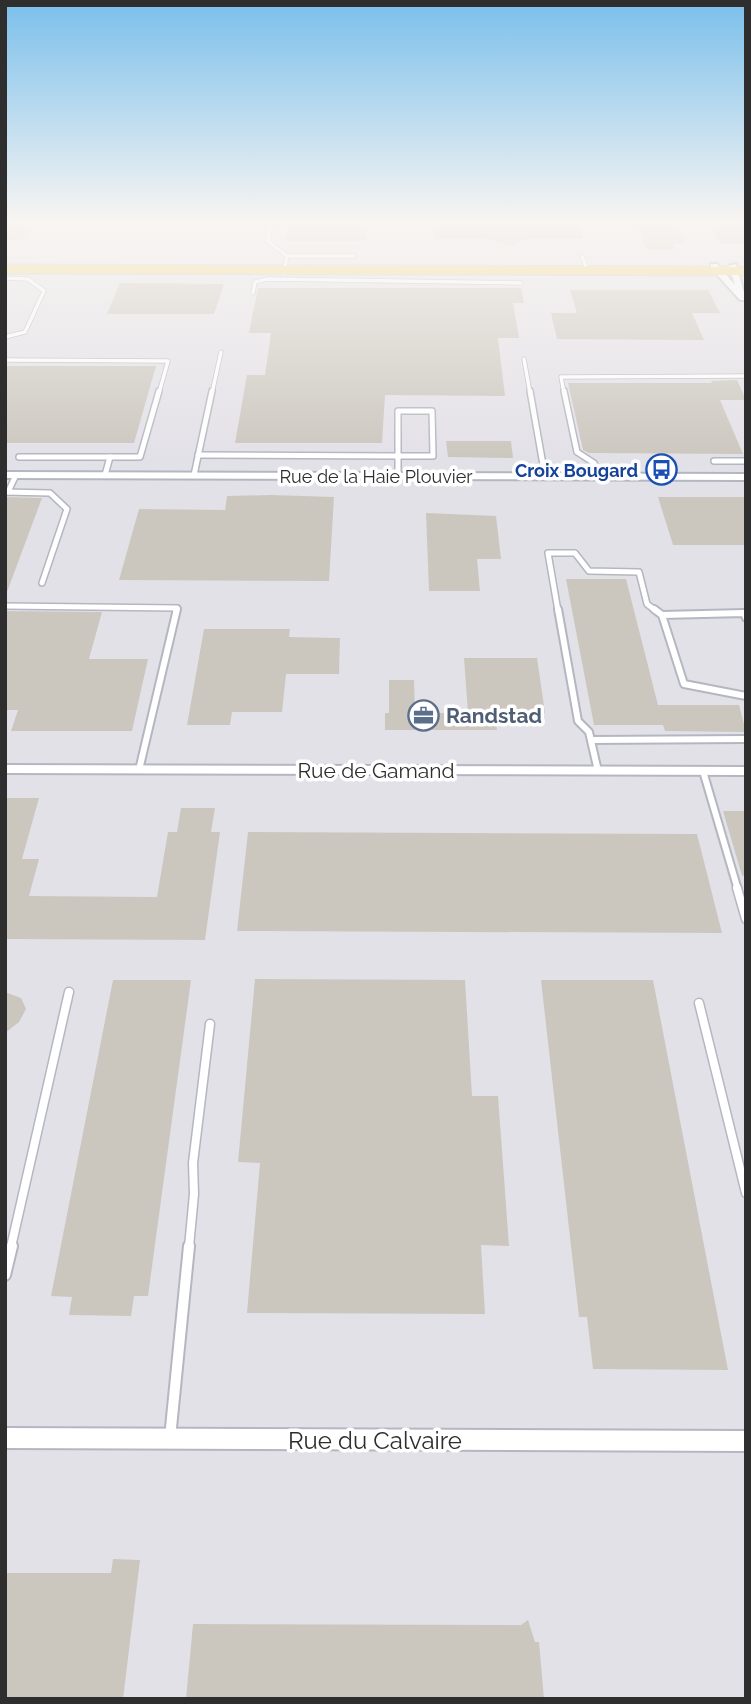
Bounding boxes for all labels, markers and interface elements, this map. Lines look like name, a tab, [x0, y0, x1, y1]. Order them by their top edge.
bus stop icon: Croix Bougard	[644, 453, 678, 487]
place label: Croix Bougard	[515, 460, 638, 481]
street label: Rue de la Haie Plouvier	[279, 466, 473, 487]
office icon: Randstad	[406, 698, 440, 732]
place label: Randstad	[446, 703, 542, 728]
street label: Rue de Gamand	[298, 758, 454, 783]
street label: Rue du Calvaire	[288, 1426, 462, 1455]

